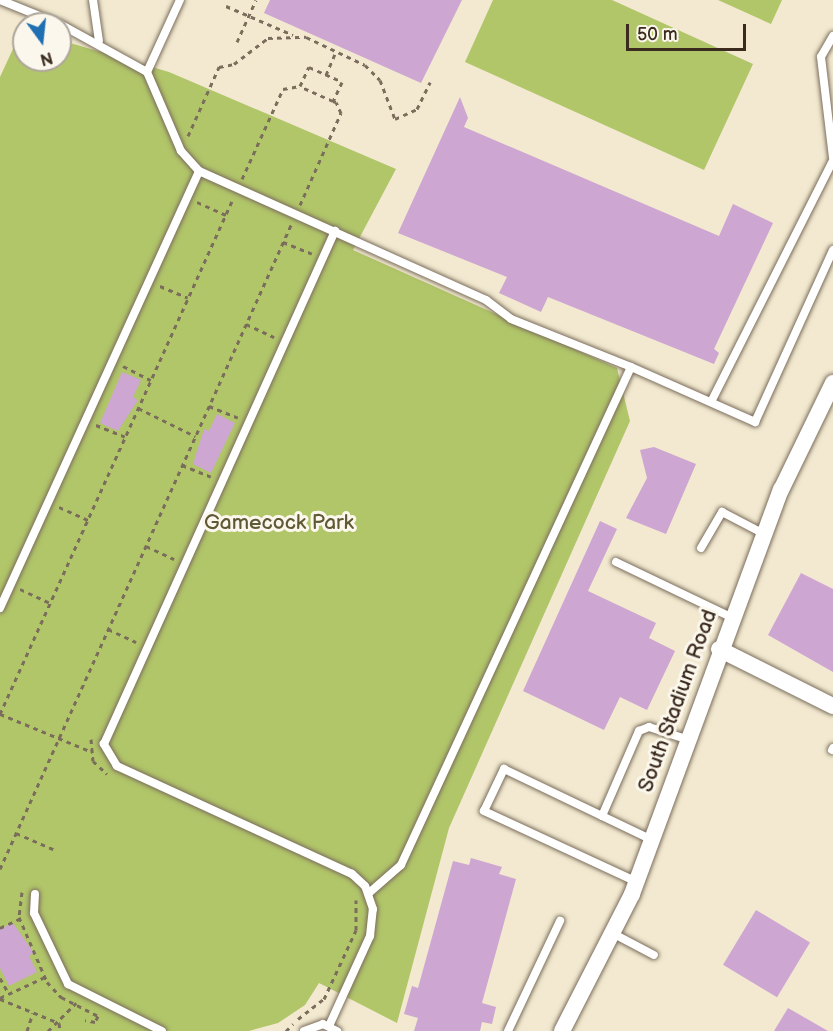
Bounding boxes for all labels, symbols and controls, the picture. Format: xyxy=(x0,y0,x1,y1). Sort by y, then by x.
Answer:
north arrow xyxy=(12,12,72,72)
scale bar xyxy=(629,12,749,50)
text: 50 m xyxy=(637,24,678,45)
text: N xyxy=(38,47,55,69)
park label: Gamecock Park xyxy=(204,510,354,536)
street label: South Stadium Road xyxy=(633,606,723,796)

